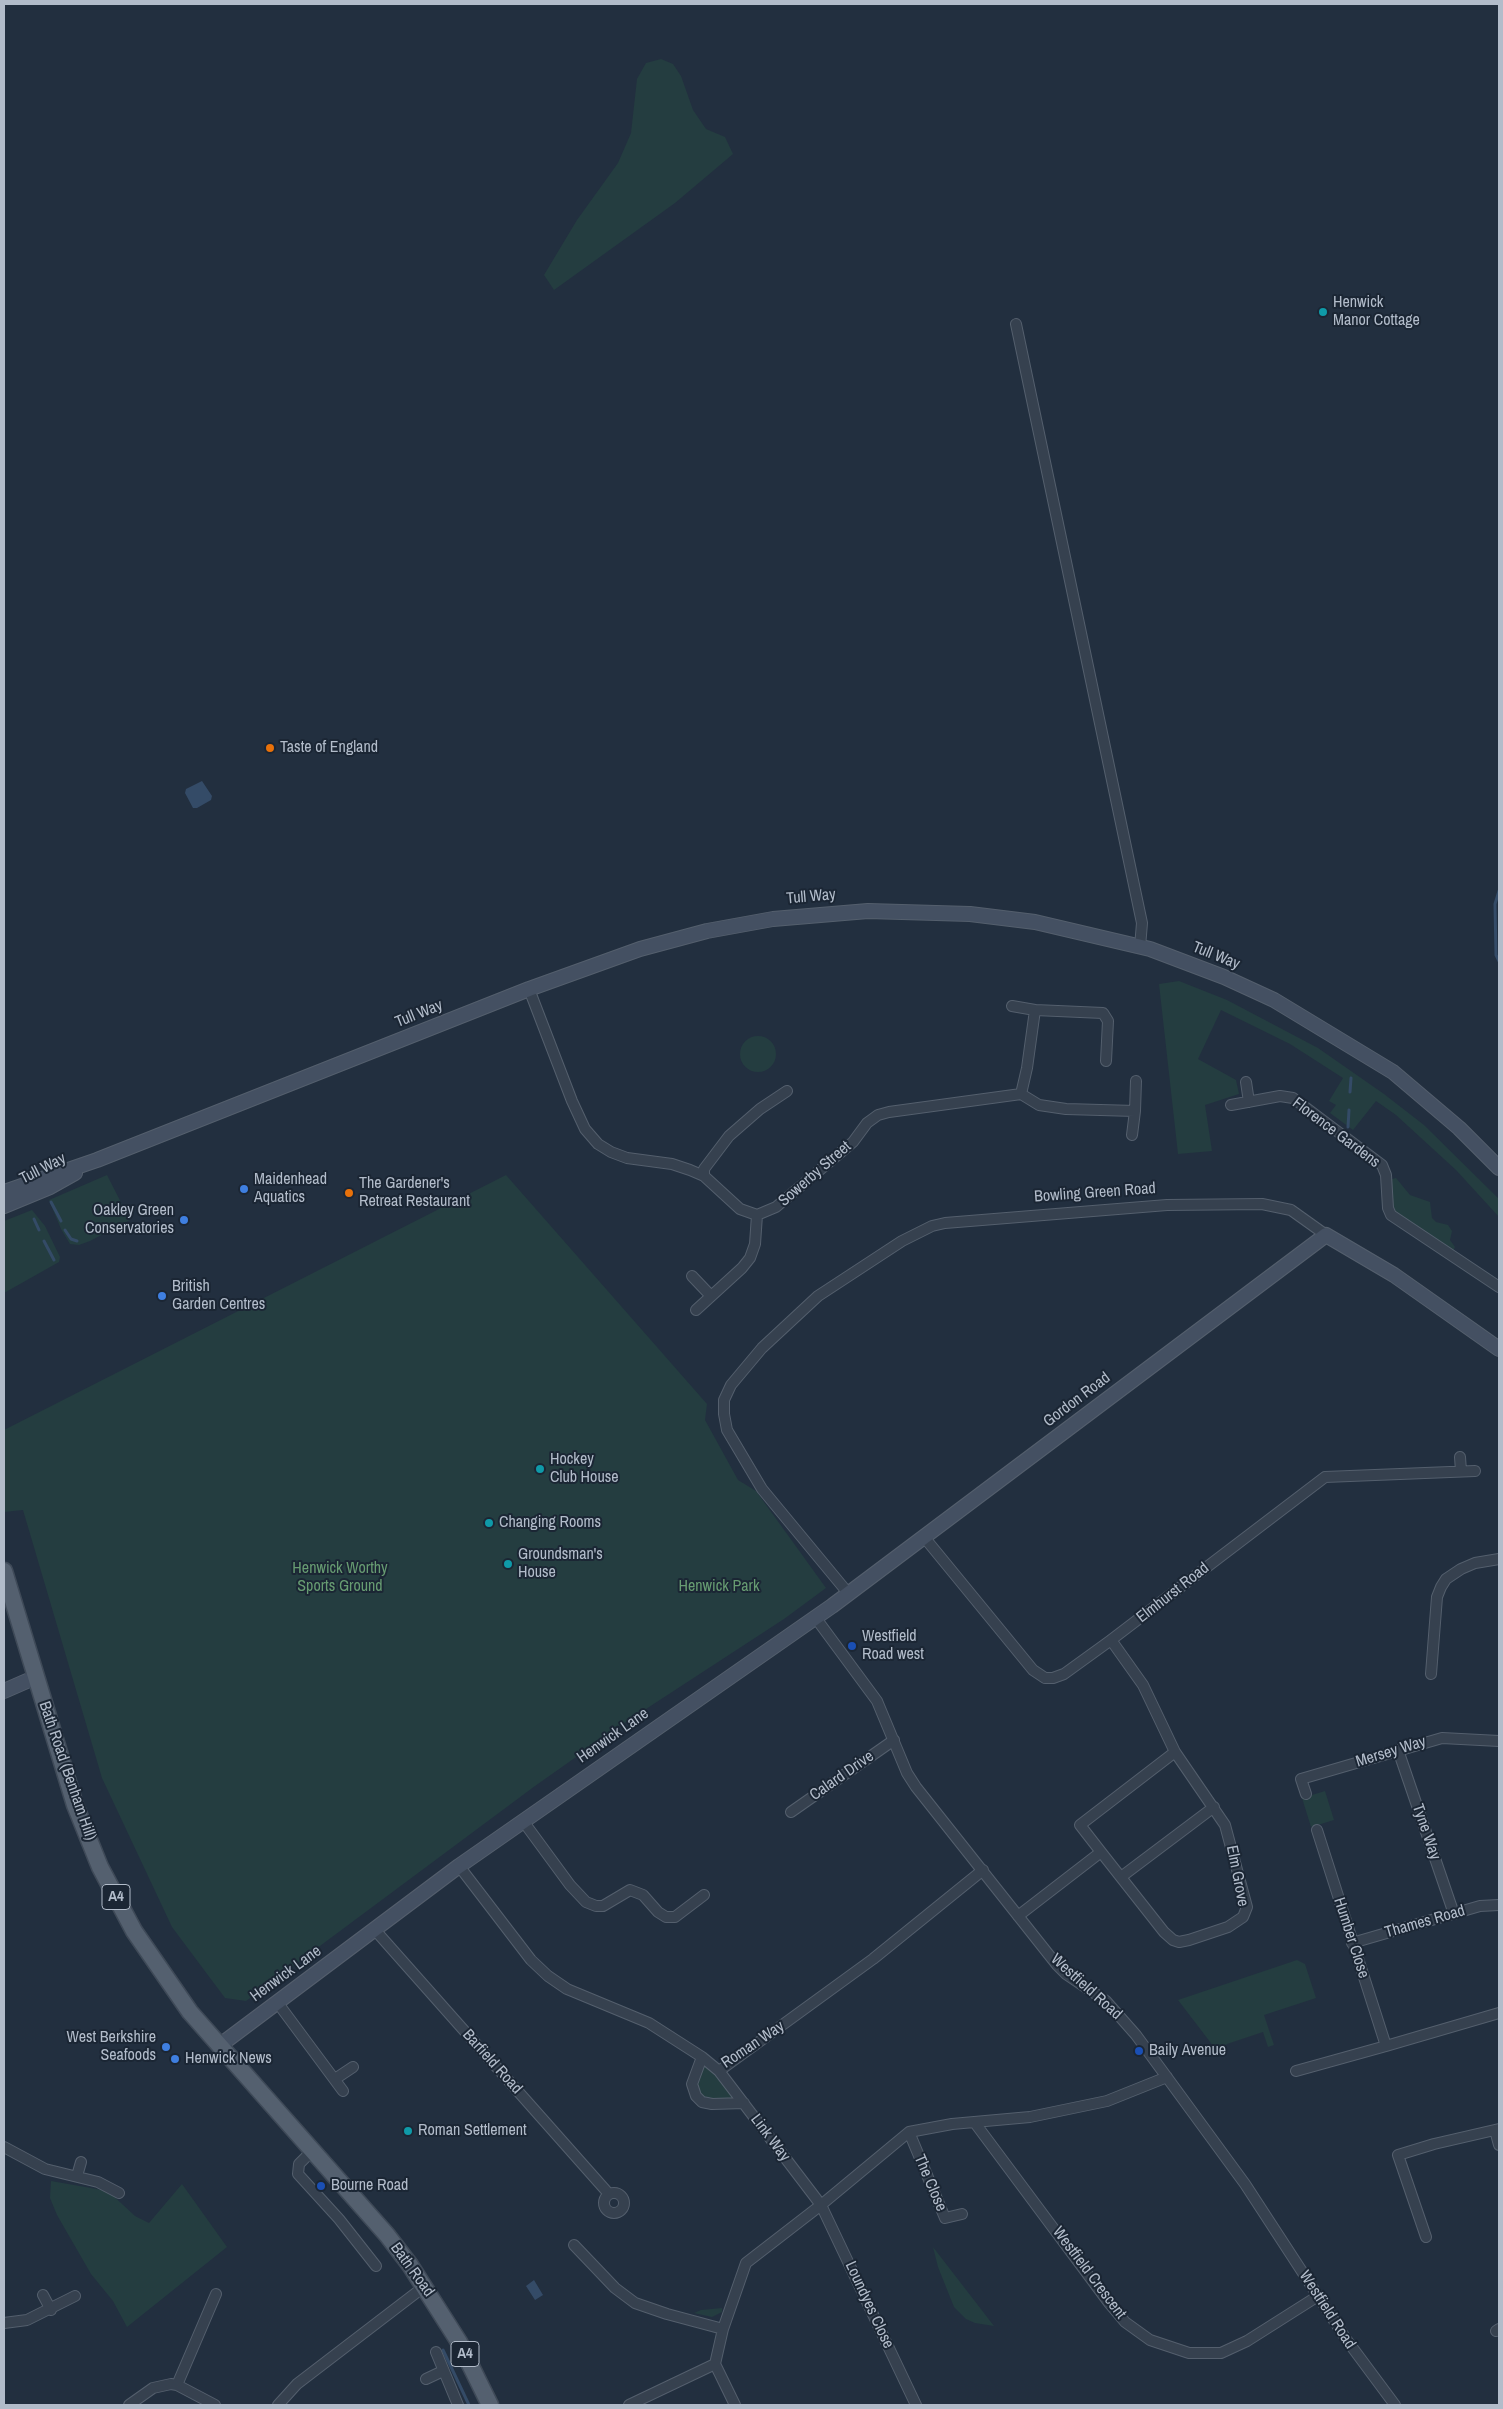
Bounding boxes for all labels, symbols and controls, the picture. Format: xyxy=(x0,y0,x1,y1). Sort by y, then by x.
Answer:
place label: Henwick Manor Cottage xyxy=(1333,293,1420,331)
marker: Henwick Manor Cottage xyxy=(1317,306,1329,318)
place label: Taste of England xyxy=(280,738,378,758)
marker: Taste of England xyxy=(264,742,276,754)
street label: Tull Way xyxy=(786,885,836,909)
street label: Tull Way xyxy=(1189,938,1243,974)
street label: Tull Way xyxy=(392,996,446,1032)
street label: Florence Gardens xyxy=(1288,1094,1384,1172)
street label: Sowerby Street xyxy=(775,1137,855,1211)
street label: Tull Way xyxy=(17,1149,69,1189)
place label: Maidenhead Aquatics xyxy=(254,1170,327,1208)
place label: The Gardener's Retreat Restaurant xyxy=(359,1174,470,1212)
street label: Bowling Green Road xyxy=(1034,1179,1156,1207)
marker: Maidenhead Aquatics xyxy=(238,1183,250,1195)
marker: The Gardener's Retreat Restaurant xyxy=(343,1187,355,1199)
place label: Oakley Green Conservatories xyxy=(85,1201,174,1239)
marker: Oakley Green Conservatories xyxy=(178,1214,190,1226)
place label: British Garden Centres xyxy=(172,1277,265,1315)
marker: British Garden Centres xyxy=(156,1290,168,1302)
street label: Gordon Road xyxy=(1040,1369,1114,1431)
place label: Hockey Club House xyxy=(550,1450,619,1488)
marker: Hockey Club House xyxy=(534,1463,546,1475)
place label: Changing Rooms xyxy=(499,1513,601,1533)
marker: Changing Rooms xyxy=(483,1517,495,1529)
place label: Groundsman's House xyxy=(518,1545,603,1583)
marker: Groundsman's House xyxy=(502,1558,514,1570)
park label: Henwick Worthy Sports Ground xyxy=(292,1559,388,1597)
street label: Elmhurst Road xyxy=(1133,1559,1213,1627)
park label: Henwick Park xyxy=(679,1577,759,1597)
place label: Westfield Road west xyxy=(862,1627,924,1665)
marker: Westfield Road west xyxy=(846,1640,858,1652)
street label: Bath Road (Benham Hill) xyxy=(34,1699,100,1843)
street label: Henwick Lane xyxy=(573,1704,653,1768)
street label: Mersey Way xyxy=(1354,1732,1428,1772)
street label: Calard Drive xyxy=(806,1747,878,1805)
street label: Tyne Way xyxy=(1408,1802,1444,1862)
street label: Elm Grove xyxy=(1222,1844,1252,1908)
road number: A4 xyxy=(102,1884,130,1910)
street label: Humber Close xyxy=(1329,1895,1373,1981)
street label: Thames Road xyxy=(1383,1901,1467,1943)
street label: Henwick Lane xyxy=(247,1942,325,2006)
street label: Westfield Road xyxy=(1046,1950,1126,2024)
street label: Roman Way xyxy=(718,2017,788,2073)
street label: Barfield Road xyxy=(458,2026,526,2098)
place label: West Berkshire Seafoods xyxy=(67,2028,156,2066)
marker: West Berkshire Seafoods xyxy=(160,2041,172,2053)
place label: Baily Avenue xyxy=(1149,2041,1226,2061)
marker: Baily Avenue xyxy=(1133,2045,1145,2057)
place label: Henwick News xyxy=(185,2049,272,2069)
marker: Henwick News xyxy=(169,2053,181,2065)
street label: Link Way xyxy=(746,2111,794,2165)
place label: Roman Settlement xyxy=(418,2121,527,2141)
marker: Roman Settlement xyxy=(402,2125,414,2137)
street label: The Close xyxy=(909,2152,951,2214)
place label: Bourne Road xyxy=(331,2176,408,2196)
marker: Bourne Road xyxy=(315,2180,327,2192)
street label: Westfield Crescent xyxy=(1048,2223,1130,2323)
street label: Bath Road xyxy=(386,2239,438,2301)
street label: Loundyes Close xyxy=(840,2258,898,2352)
street label: Westfield Road xyxy=(1295,2267,1359,2353)
road number: A4 xyxy=(451,2342,479,2366)

